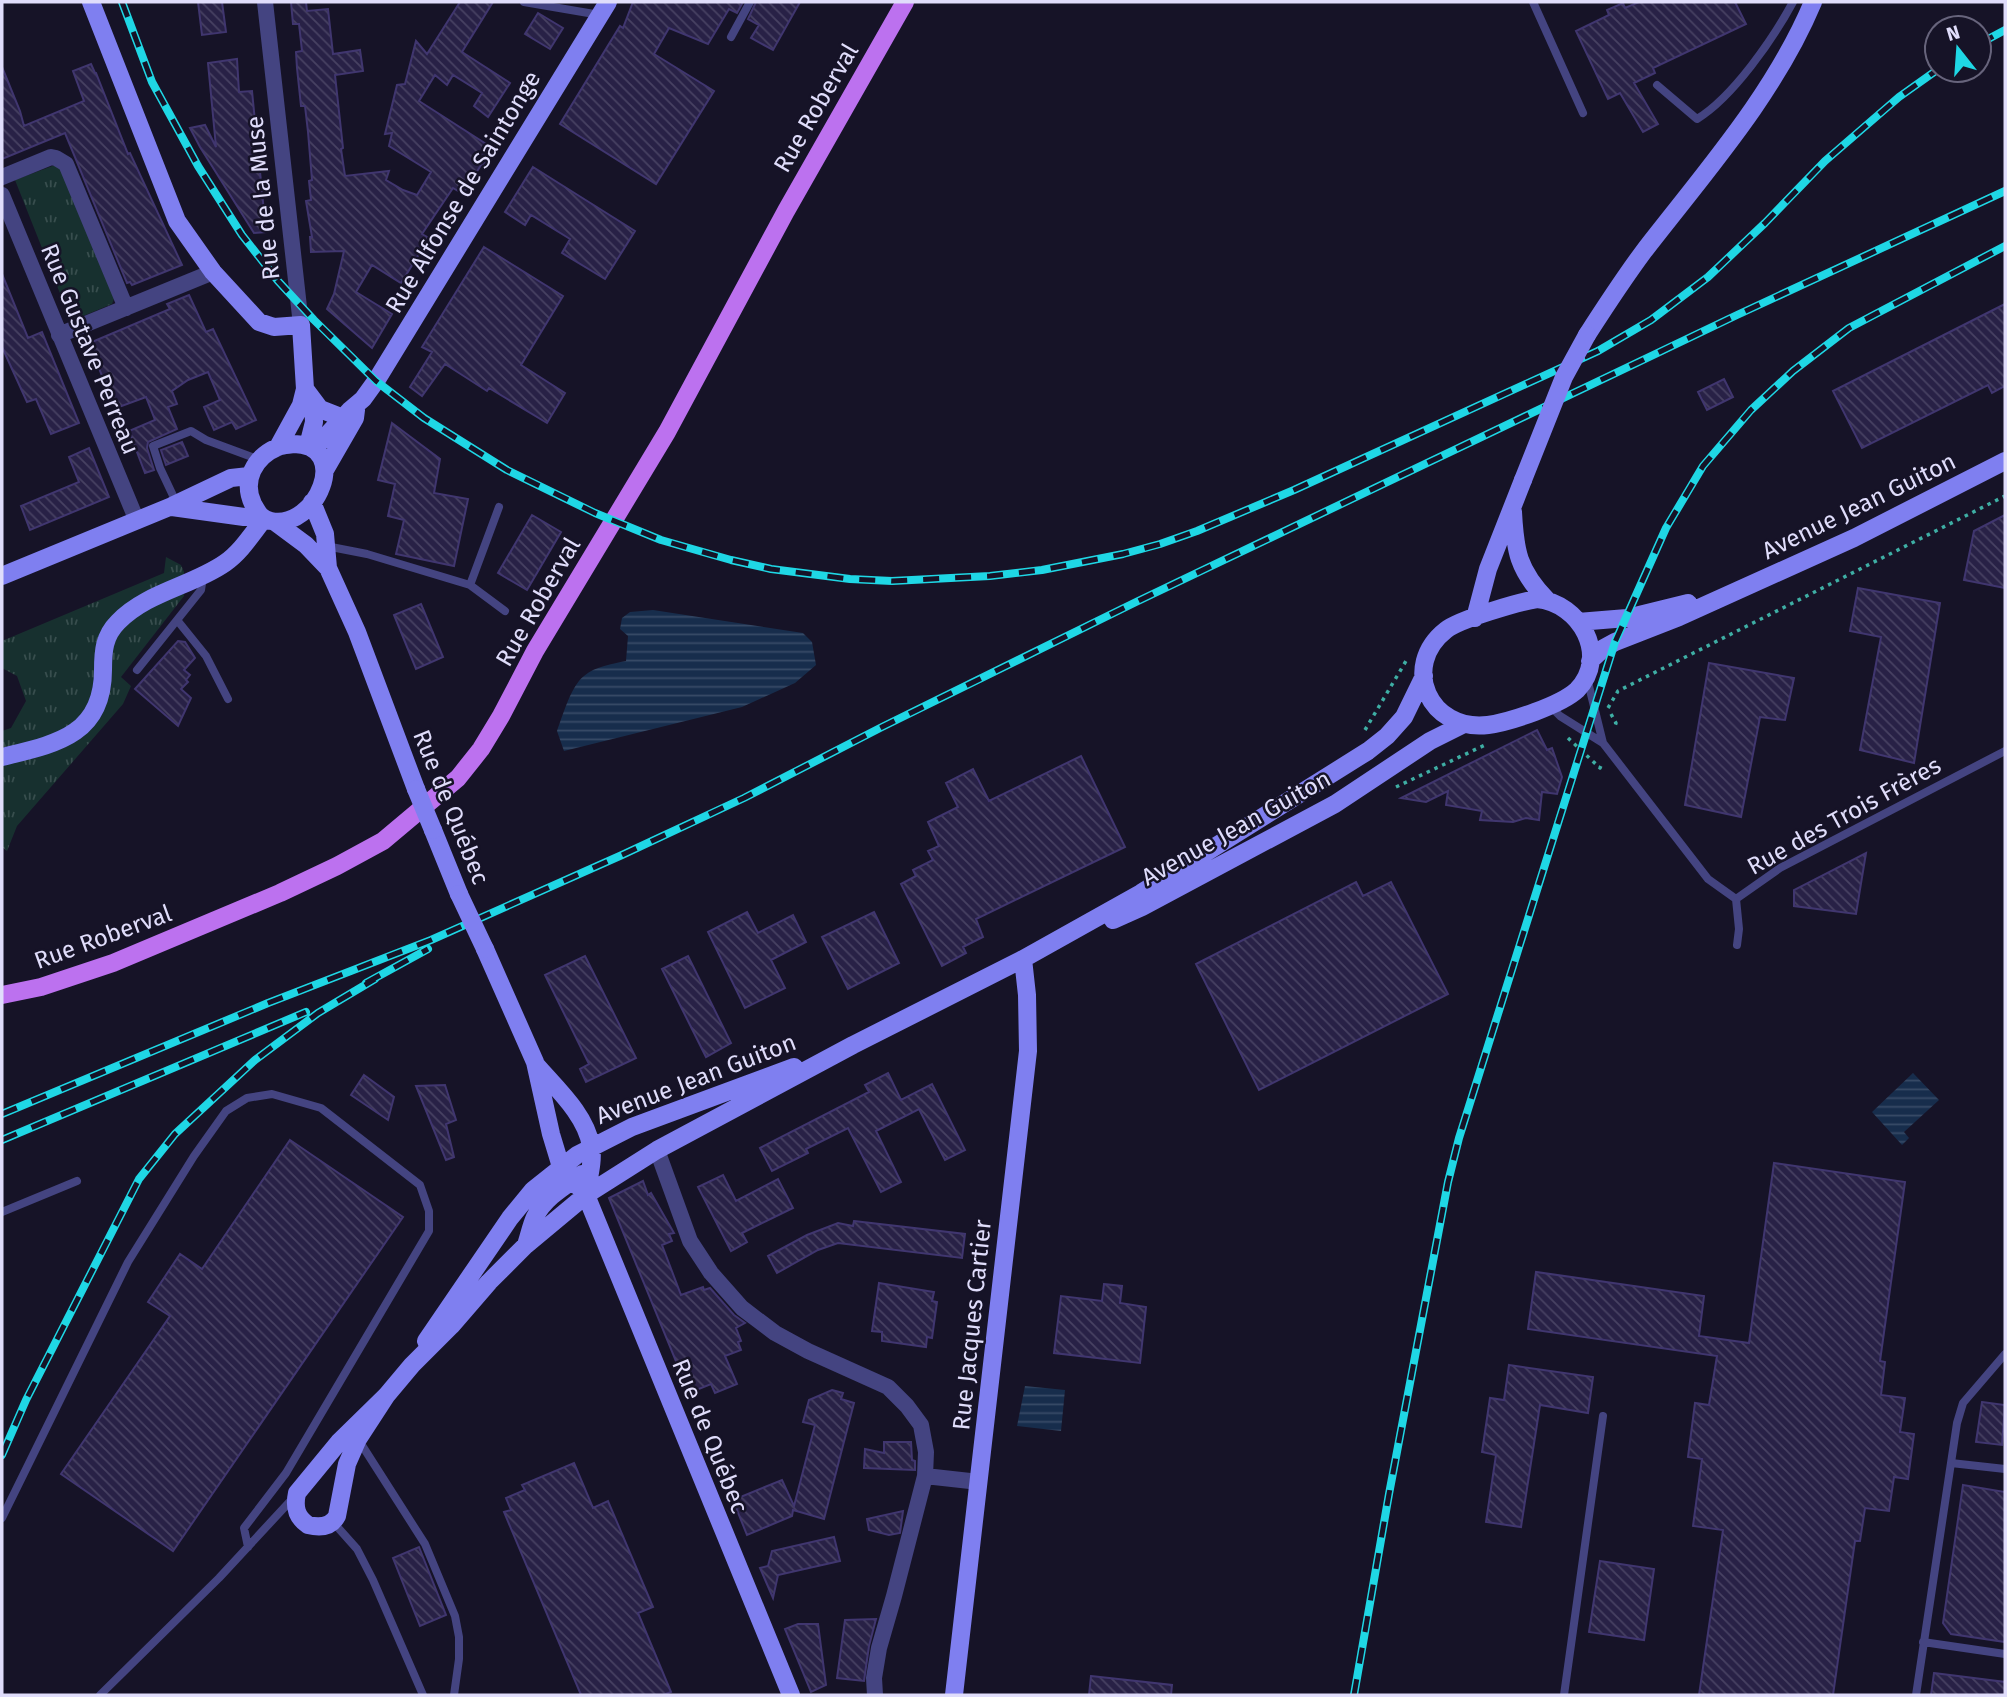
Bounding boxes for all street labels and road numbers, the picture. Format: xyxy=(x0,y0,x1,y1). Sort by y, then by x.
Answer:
street label: Rue Roberval xyxy=(768,39,864,177)
street label: Rue Alfonse de Saintonge xyxy=(380,66,546,318)
street label: Rue de la Muse xyxy=(240,114,286,282)
street label: Rue Gustave Perreau xyxy=(35,240,145,458)
street label: Avenue Jean Guiton xyxy=(1758,447,1960,565)
street label: Rue Roberval xyxy=(490,533,586,671)
street label: Rue de Québec xyxy=(407,726,495,888)
street label: Rue des Trois Frères xyxy=(1742,751,1946,881)
street label: Avenue Jean Guiton xyxy=(1137,764,1335,892)
street label: Rue Roberval xyxy=(31,899,175,975)
street label: Avenue Jean Guiton xyxy=(592,1028,800,1130)
street label: Rue Jacques Cartier xyxy=(947,1218,997,1432)
street label: Rue de Québec xyxy=(666,1355,754,1517)

